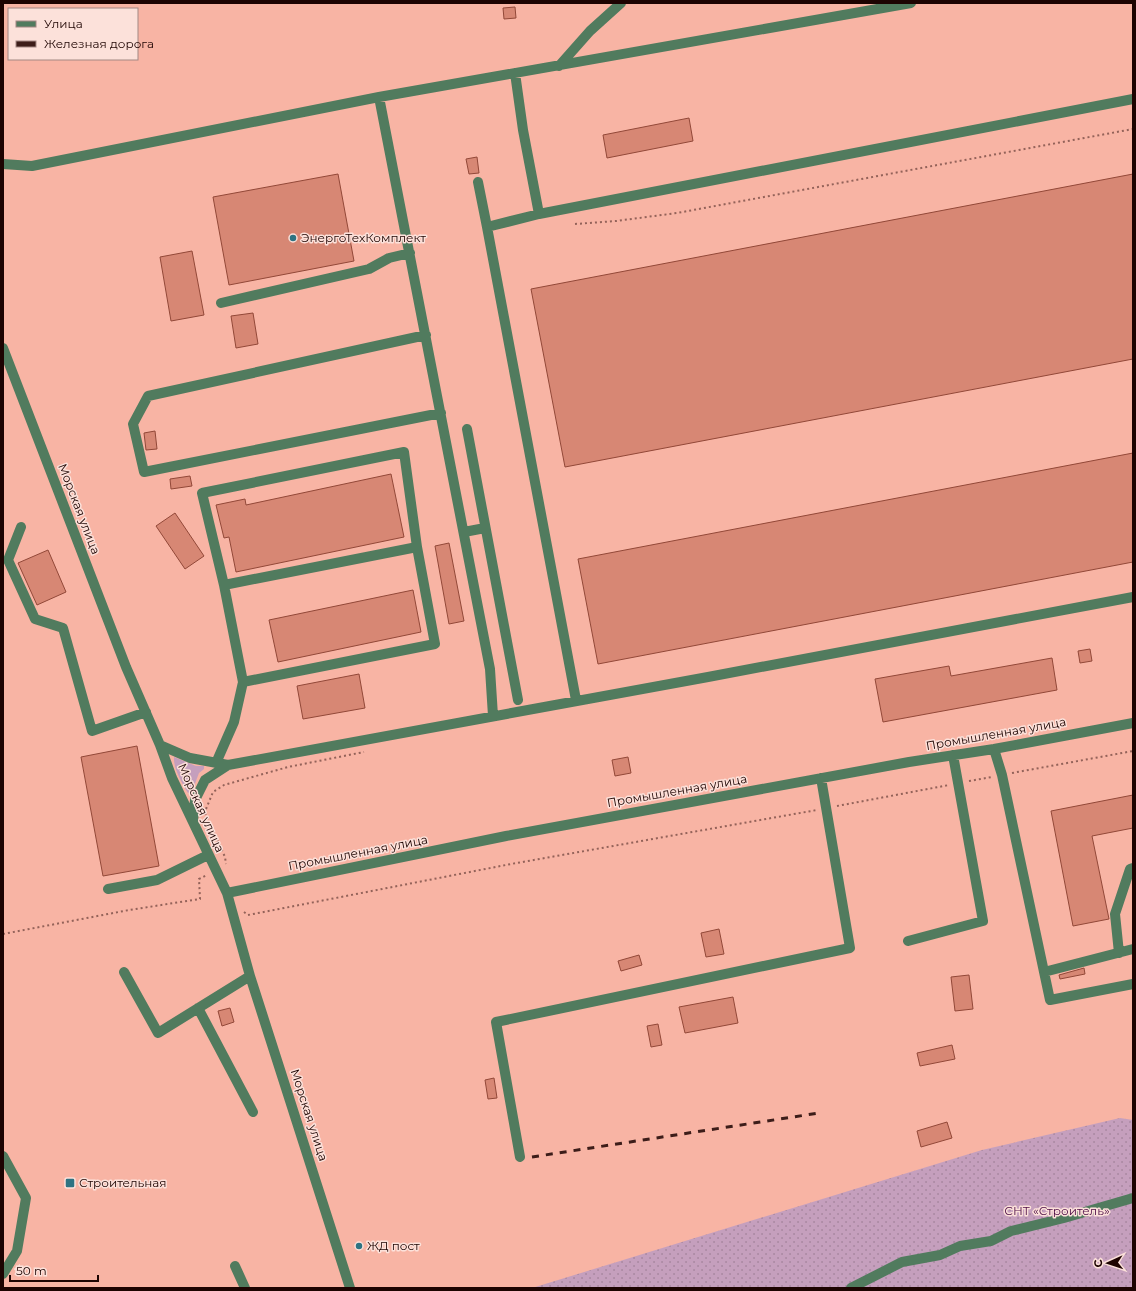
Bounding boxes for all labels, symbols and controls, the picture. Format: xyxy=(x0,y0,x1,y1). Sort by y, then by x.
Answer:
legend xyxy=(8,8,138,60)
text: Улица xyxy=(44,16,83,31)
text: Железная дорога xyxy=(44,36,154,51)
place label: ЭнергоТехКомплект xyxy=(301,230,426,245)
marker: ЭнергоТехКомплект xyxy=(288,233,298,243)
street label: Морская улица xyxy=(55,461,104,556)
street label: Промышленная улица xyxy=(925,714,1067,753)
street label: Морская улица xyxy=(175,761,228,855)
street label: Промышленная улица xyxy=(606,771,748,810)
street label: Промышленная улица xyxy=(287,832,429,873)
street label: Морская улица xyxy=(288,1067,331,1163)
place label: Строительная xyxy=(79,1175,167,1190)
marker: Строительная xyxy=(64,1177,76,1189)
park label: СНТ «Строитель» xyxy=(1004,1203,1110,1218)
place label: ЖД пост xyxy=(367,1238,420,1253)
marker: ЖД пост xyxy=(354,1241,364,1251)
north arrow xyxy=(1088,1243,1128,1283)
scale bar xyxy=(10,1257,98,1283)
text: С xyxy=(1091,1259,1105,1268)
text: 50 m xyxy=(16,1263,47,1278)

